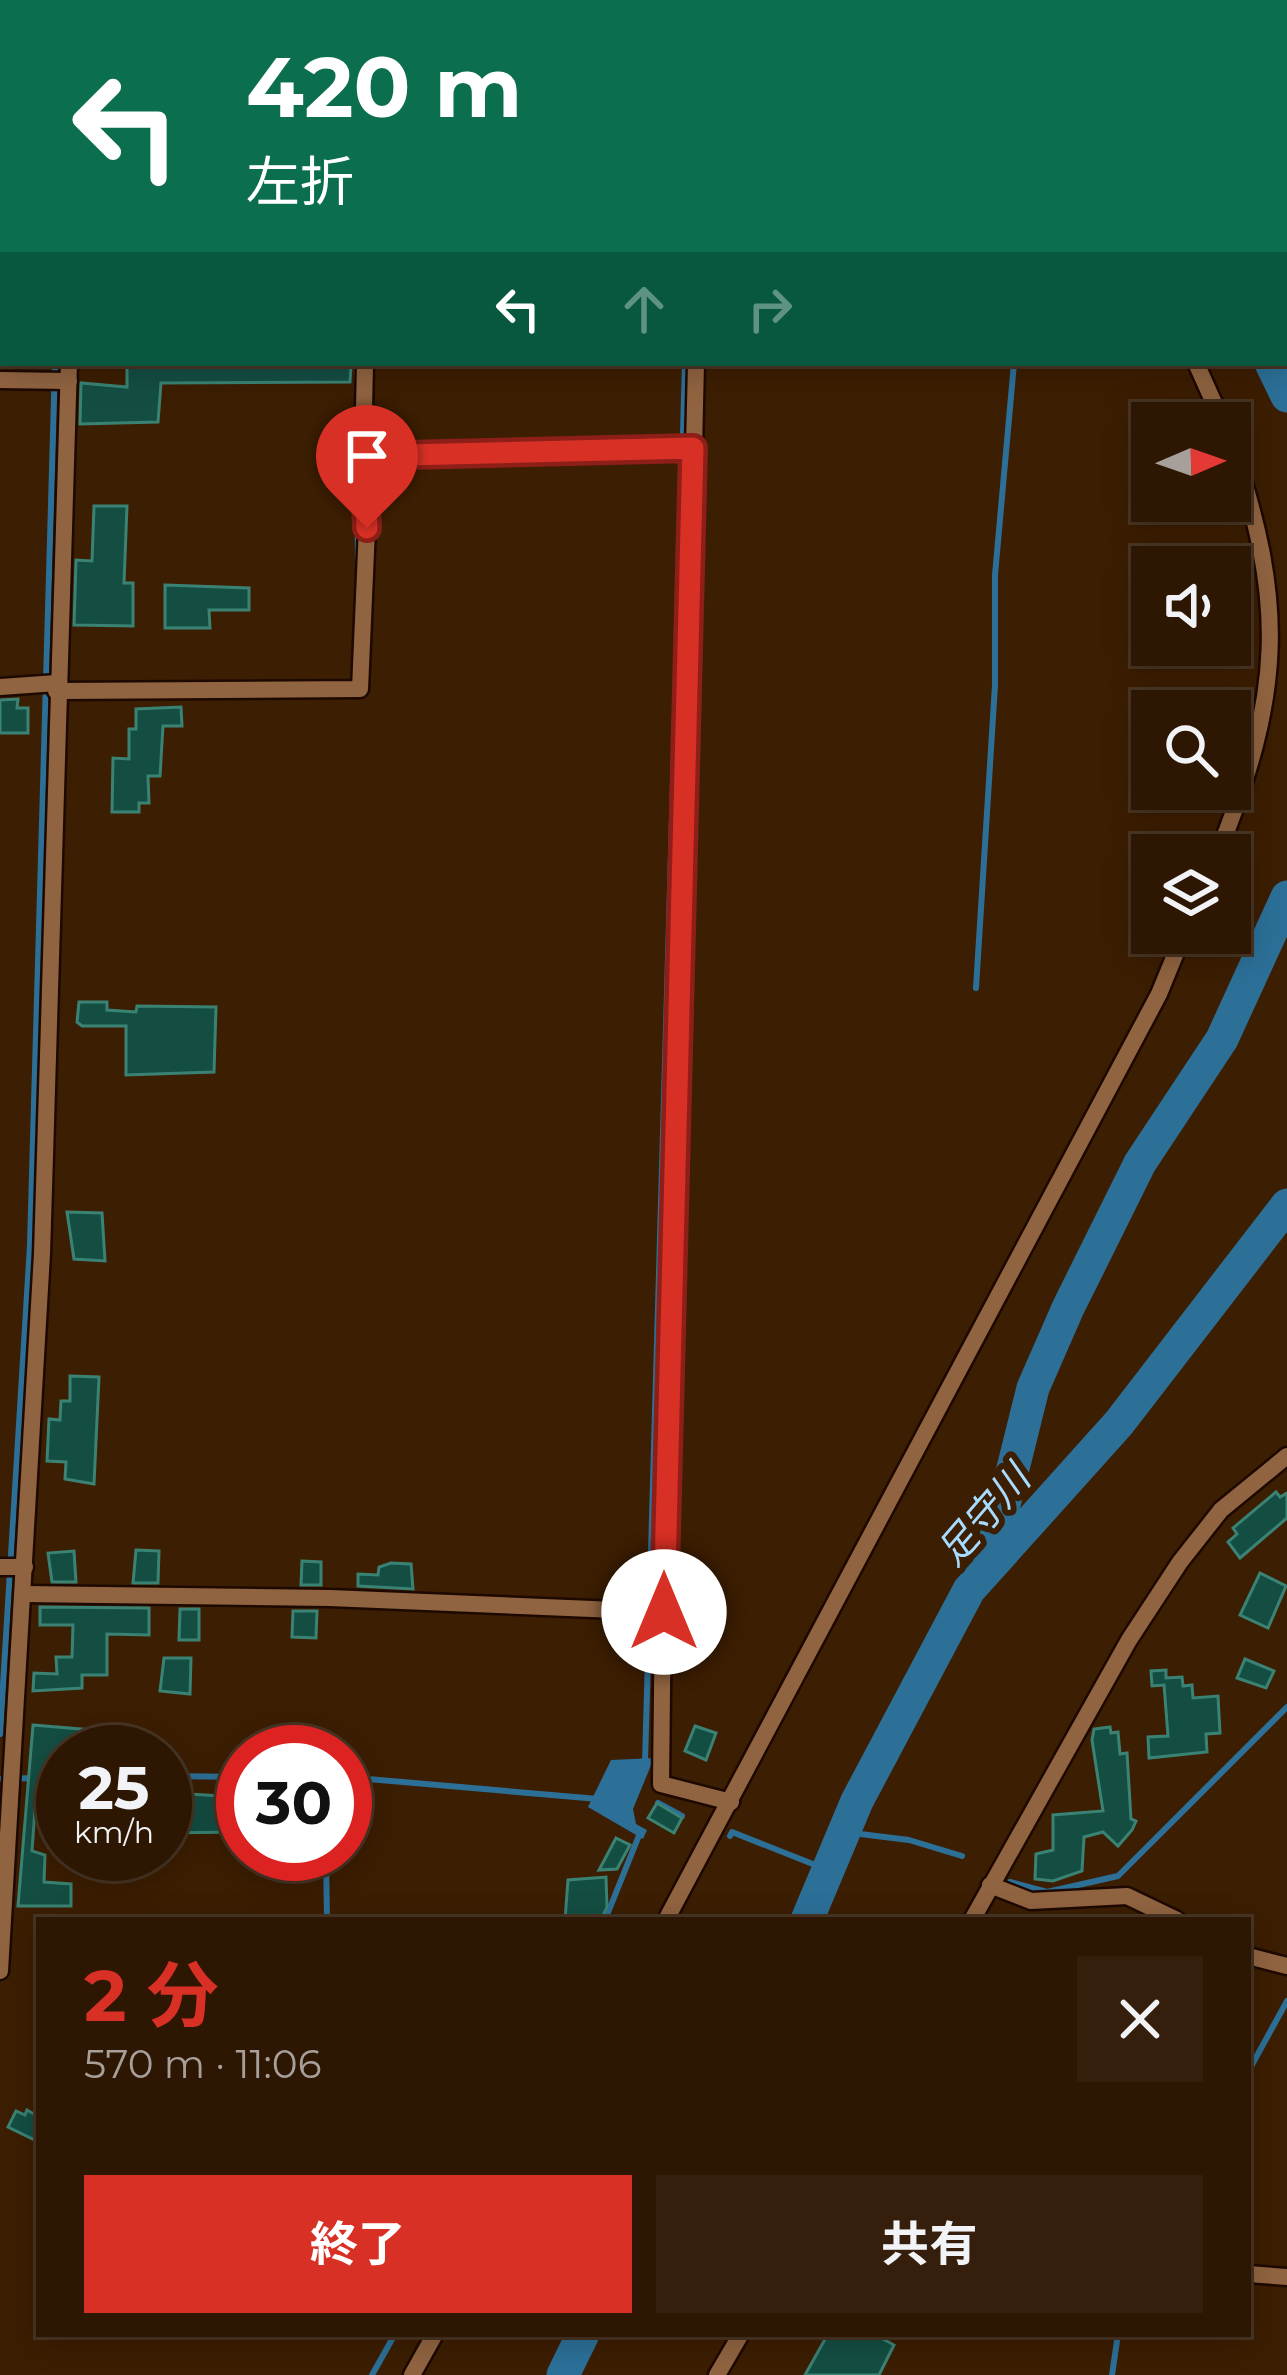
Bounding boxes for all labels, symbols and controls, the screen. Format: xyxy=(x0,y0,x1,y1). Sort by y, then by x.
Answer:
text: 420 m xyxy=(246,36,522,138)
icon: left xyxy=(48,48,204,204)
text: 左折 xyxy=(246,149,354,215)
icon: left xyxy=(485,276,551,342)
icon: ahead xyxy=(611,276,677,342)
icon: right xyxy=(737,276,803,342)
north arrow xyxy=(1131,402,1251,522)
map controls xyxy=(1131,402,1251,954)
pin xyxy=(316,405,418,528)
icon: arrive xyxy=(334,423,400,489)
button: sound xyxy=(1131,546,1251,666)
button: search xyxy=(1131,690,1251,810)
button: layers xyxy=(1131,834,1251,954)
water label: 足守川 xyxy=(927,1452,1042,1575)
position arrow xyxy=(601,1549,727,1675)
speed limit sign: 30 xyxy=(216,1725,372,1881)
text: 25 xyxy=(78,1751,150,1824)
text: km/h xyxy=(74,1814,154,1851)
text: 2 分 xyxy=(84,1951,219,2039)
button: close xyxy=(1077,1956,1203,2082)
text: 570 m · 11:06 xyxy=(84,2040,321,2088)
button: 終了 xyxy=(84,2175,632,2313)
button: 共有 xyxy=(656,2175,1203,2313)

